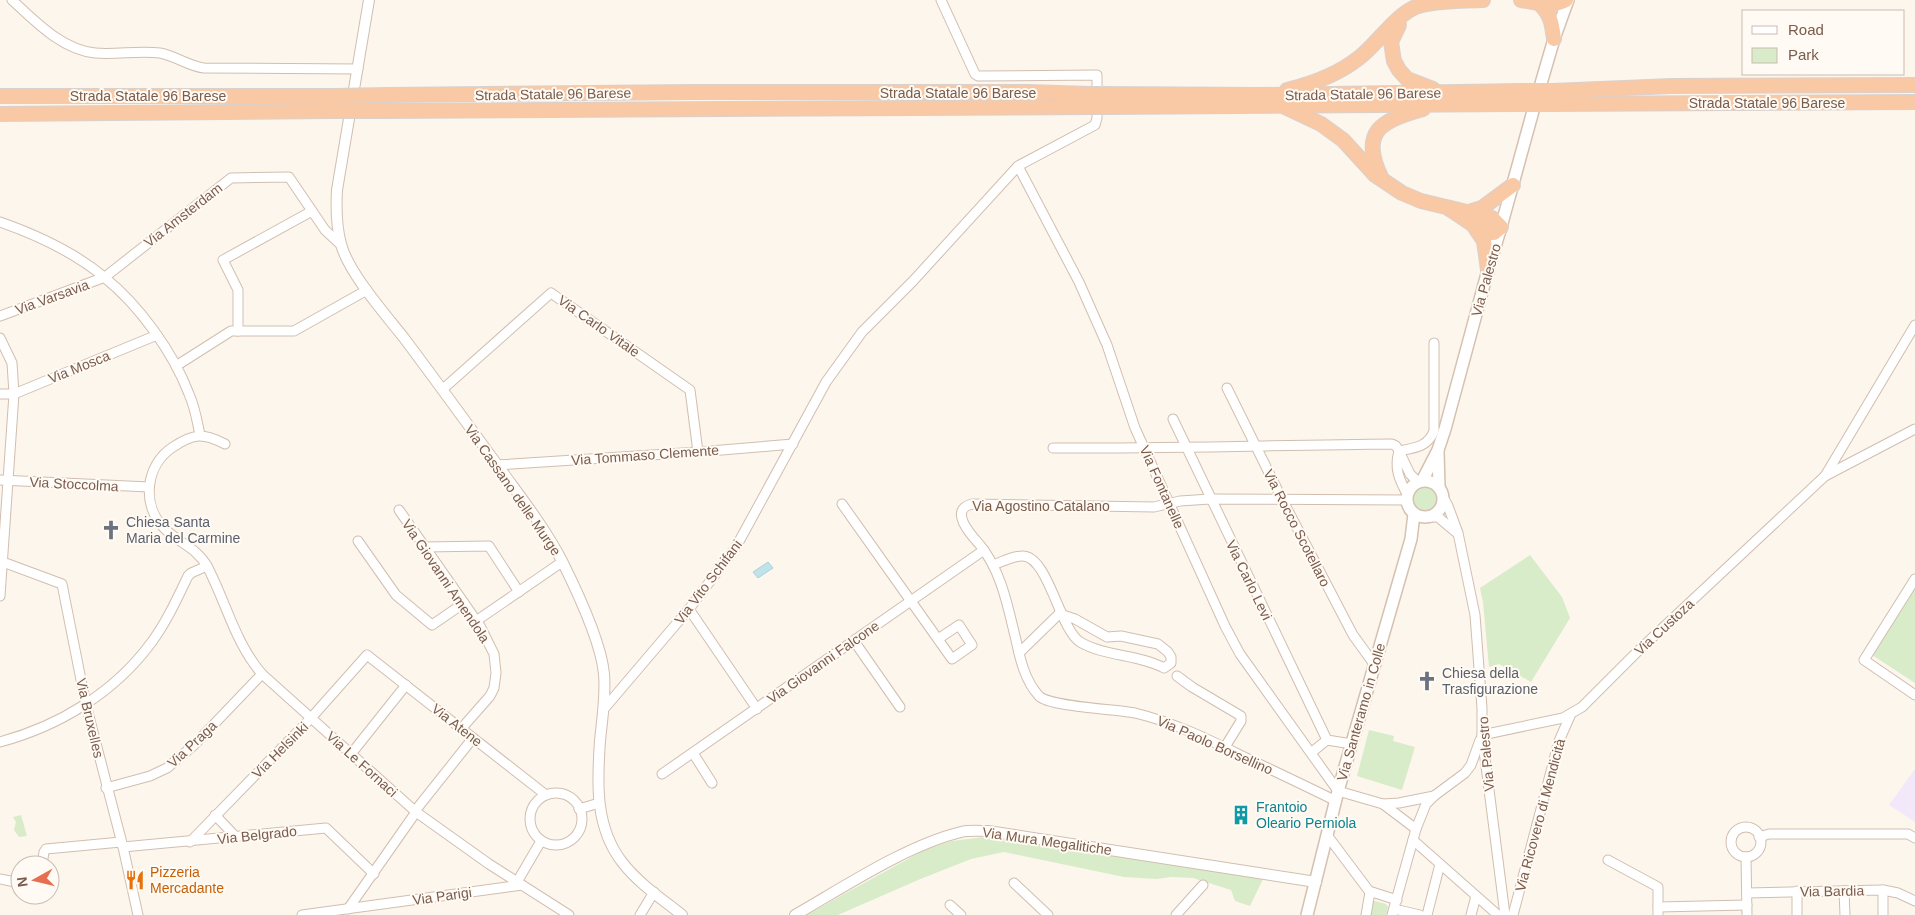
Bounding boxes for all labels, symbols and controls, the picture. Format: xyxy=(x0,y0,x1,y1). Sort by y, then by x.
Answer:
legend xyxy=(1742,10,1905,75)
text: Road xyxy=(1788,21,1824,38)
text: Park xyxy=(1788,46,1819,63)
street label: Strada Statale 96 Barese xyxy=(475,85,632,103)
street label: Strada Statale 96 Barese xyxy=(880,85,1036,101)
street label: Strada Statale 96 Barese xyxy=(1285,85,1442,103)
street label: Strada Statale 96 Barese xyxy=(70,88,226,104)
street label: Strada Statale 96 Barese xyxy=(1689,95,1845,111)
street label: Via Amsterdam xyxy=(141,180,225,250)
street label: Via Palestro xyxy=(1468,241,1504,318)
street label: Via Varsavia xyxy=(13,276,91,318)
street label: Via Carlo Vitale xyxy=(555,292,643,360)
street label: Via Mosca xyxy=(46,347,112,387)
street label: Via Cassano delle Murge xyxy=(462,421,564,559)
street label: Via Tommaso Clemente xyxy=(571,442,720,468)
street label: Via Fontanelle xyxy=(1137,443,1188,531)
street label: Via Rocco Scotellaro xyxy=(1260,467,1334,590)
street label: Via Stoccolma xyxy=(29,474,119,494)
street label: Via Agostino Catalano xyxy=(972,498,1110,514)
place label: Chiesa Santa Maria del Carmine xyxy=(126,514,241,546)
street label: Via Giovanni Amendola xyxy=(399,516,493,646)
church icon: Chiesa Santa Maria del Carmine xyxy=(100,519,122,541)
street label: Via Vito Schifani xyxy=(671,537,745,627)
street label: Via Carlo Levi xyxy=(1223,537,1275,623)
street label: Via Custoza xyxy=(1631,595,1697,659)
street label: Via Giovanni Falcone xyxy=(764,617,882,707)
street label: Via Santeramo in Colle xyxy=(1334,641,1388,783)
place label: Chiesa della Trasfigurazione xyxy=(1442,665,1538,697)
church icon: Chiesa della Trasfigurazione xyxy=(1416,670,1438,692)
street label: Via Bruxelles xyxy=(73,677,107,759)
street label: Via Atene xyxy=(429,700,486,750)
street label: Via Paolo Borsellino xyxy=(1155,712,1276,778)
street label: Via Palestro xyxy=(1475,716,1497,792)
street label: Via Praga xyxy=(164,717,220,771)
street label: Via Helsinki xyxy=(249,719,311,781)
street label: Via Le Fornaci xyxy=(323,728,401,800)
street label: Via Ricovero di Mendicità xyxy=(1512,737,1568,893)
place label: Frantoio Oleario Perniola xyxy=(1256,799,1357,831)
building icon: Frantoio Oleario Perniola xyxy=(1230,804,1252,826)
street label: Via Belgrado xyxy=(216,823,298,847)
street label: Via Mura Megalitiche xyxy=(981,824,1113,858)
north arrow xyxy=(10,855,60,905)
place label: Pizzeria Mercadante xyxy=(150,864,224,896)
restaurant icon: Pizzeria Mercadante xyxy=(124,869,146,891)
text: N xyxy=(13,876,31,888)
street label: Via Bardia xyxy=(1800,882,1865,900)
street label: Via Parigi xyxy=(411,884,473,908)

